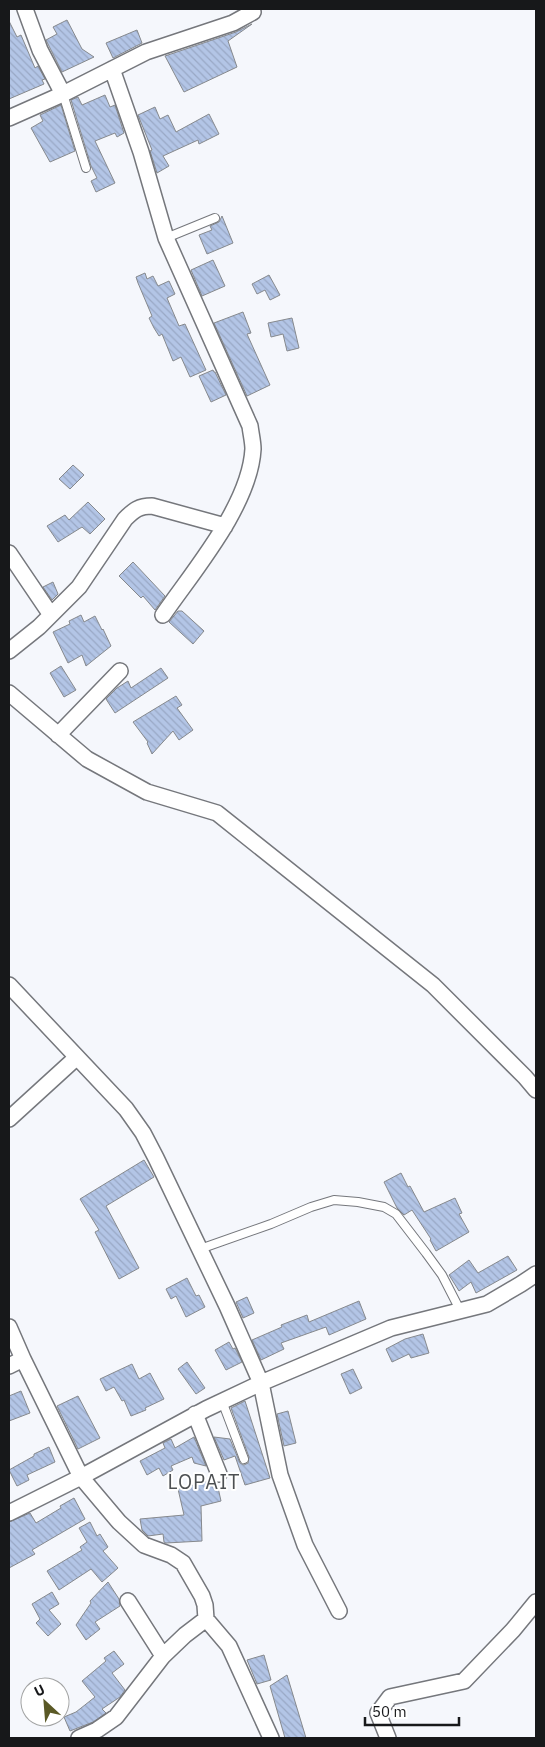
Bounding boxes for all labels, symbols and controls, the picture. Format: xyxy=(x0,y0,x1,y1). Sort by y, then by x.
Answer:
district label: LOPAIT xyxy=(168,1468,240,1495)
north arrow xyxy=(20,1677,70,1727)
text: U xyxy=(31,1680,48,1701)
scale bar xyxy=(365,1694,459,1726)
text: 50 m xyxy=(372,1702,407,1721)

